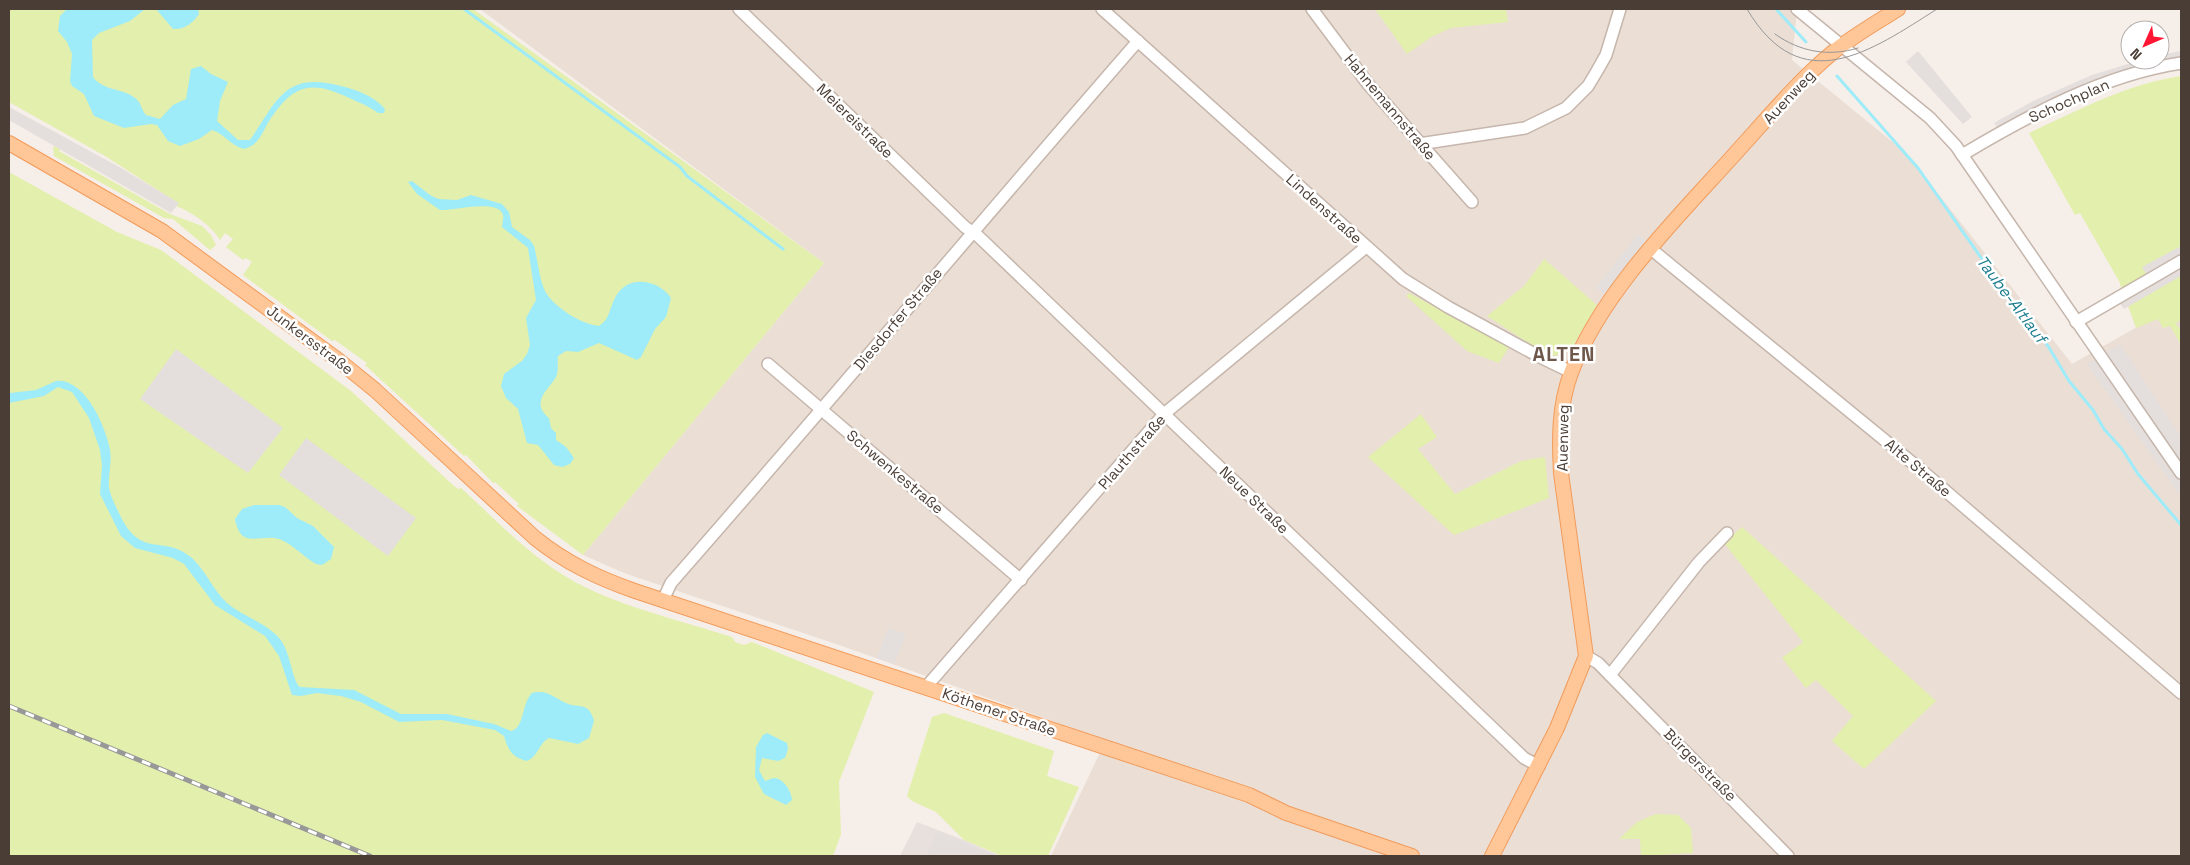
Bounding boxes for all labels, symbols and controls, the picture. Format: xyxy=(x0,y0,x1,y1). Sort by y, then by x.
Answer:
north arrow xyxy=(2120,20,2170,70)
text: N xyxy=(2126,45,2145,64)
street label: Hahnemannstraße xyxy=(1340,50,1440,164)
street label: Auenweg xyxy=(1759,66,1818,128)
street label: Schochplan xyxy=(2026,74,2112,127)
street label: Meiereistraße xyxy=(813,79,898,162)
street label: Lindenstraße xyxy=(1282,170,1366,248)
water label: Taube-Altlauf xyxy=(1972,251,2053,350)
street label: Diesdorfer Straße xyxy=(849,263,946,374)
street label: Junkersstraße xyxy=(263,301,358,379)
district label: ALTEN xyxy=(1533,341,1595,367)
street label: Auenweg xyxy=(1552,404,1573,472)
street label: Plauthstraße xyxy=(1094,410,1169,493)
street label: Schwenkestraße xyxy=(843,426,948,518)
street label: Alte Straße xyxy=(1881,434,1956,501)
street label: Neue Straße xyxy=(1216,462,1293,538)
street label: Köthener Straße xyxy=(940,683,1059,740)
street label: Bürgerstraße xyxy=(1660,724,1741,805)

